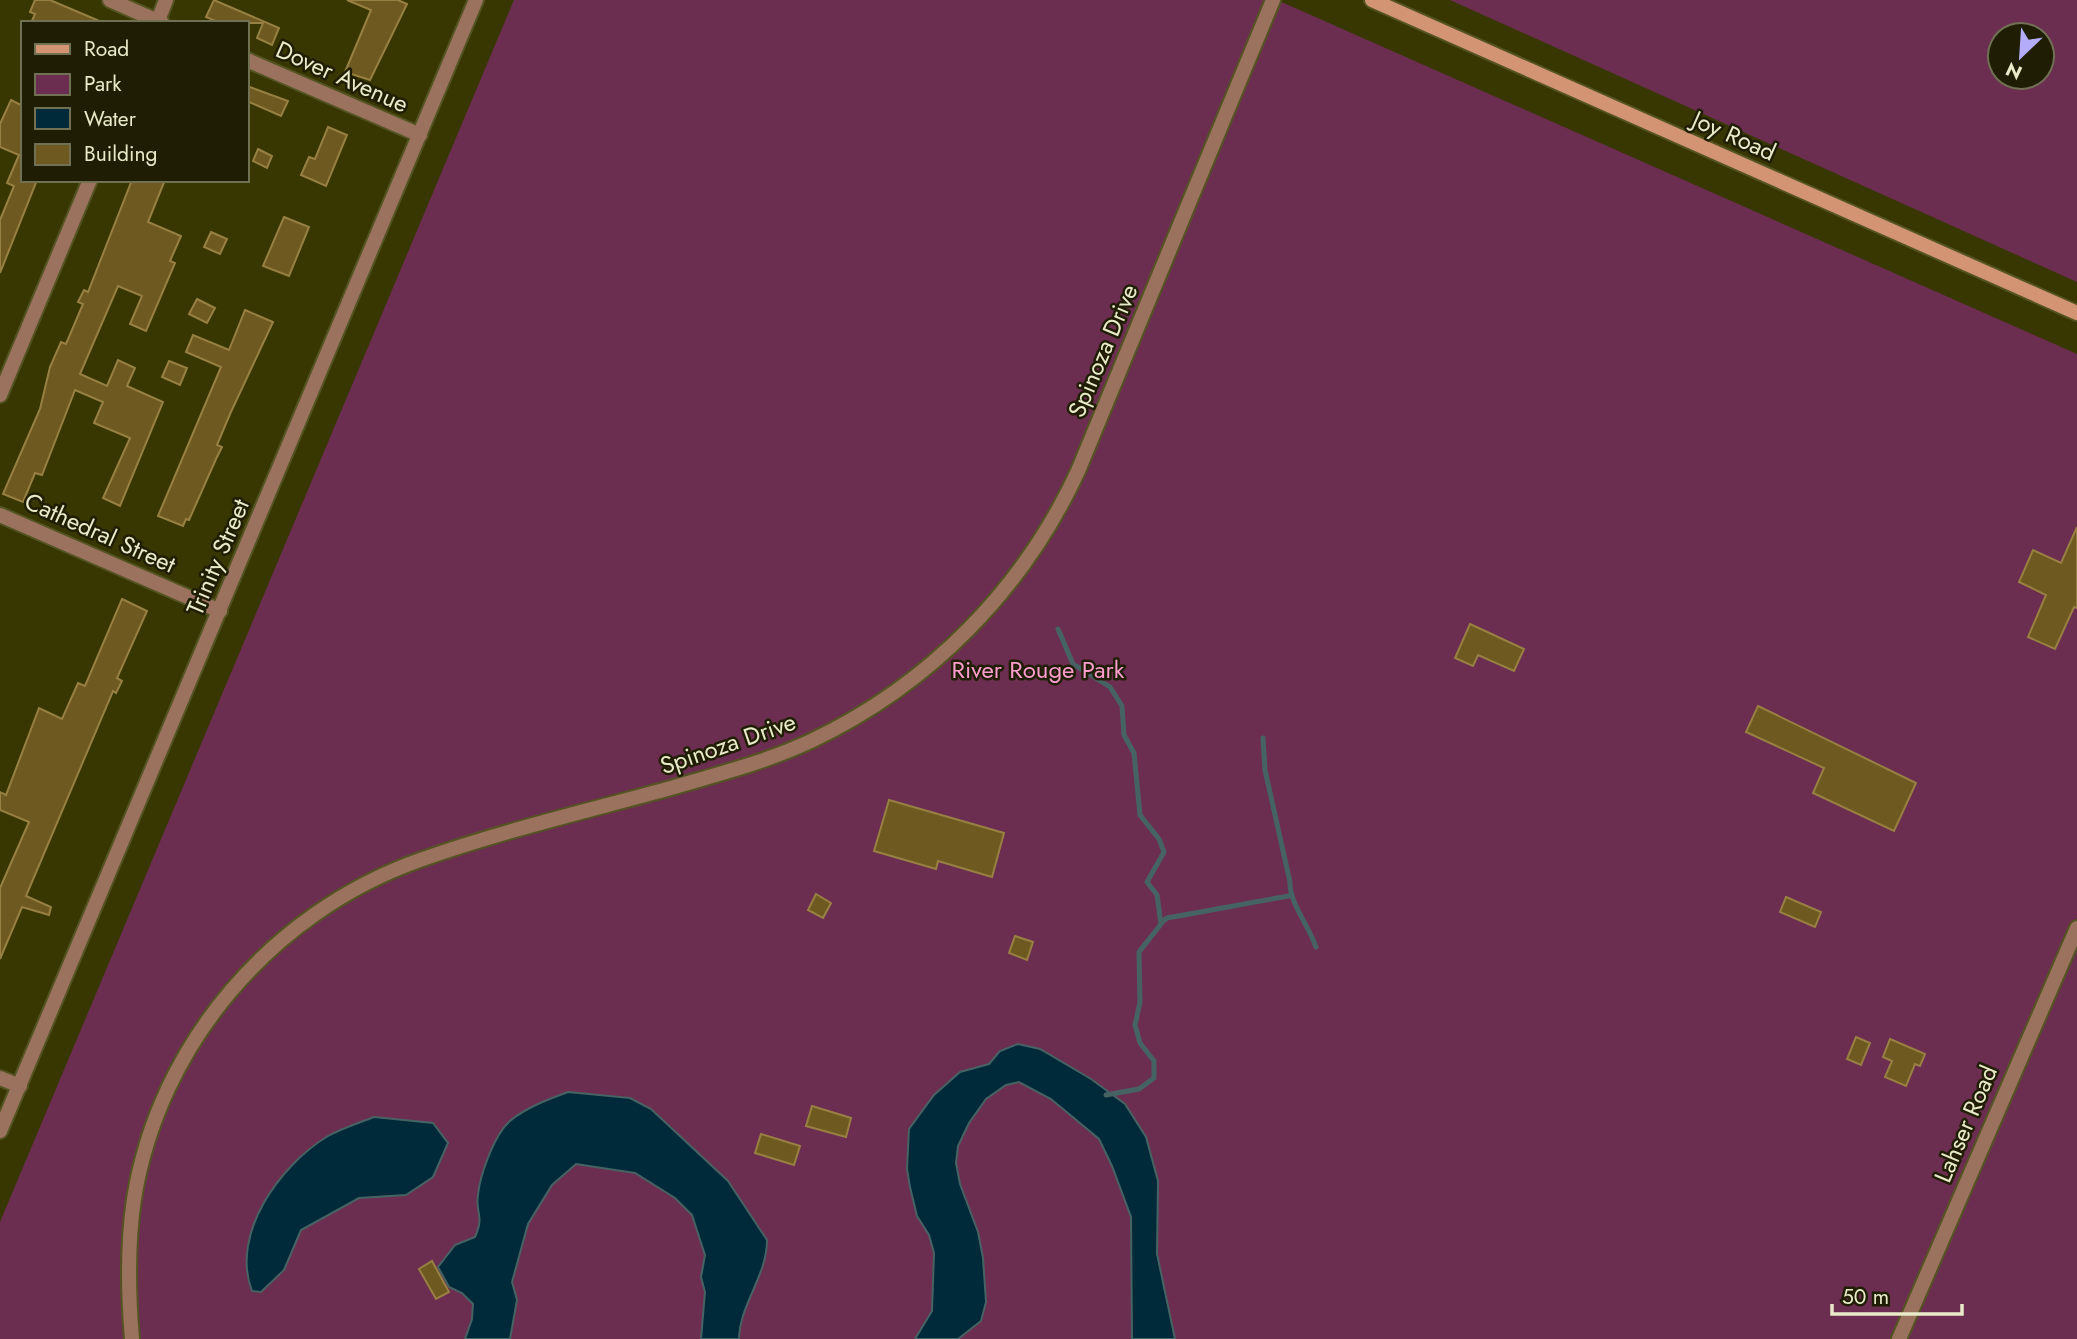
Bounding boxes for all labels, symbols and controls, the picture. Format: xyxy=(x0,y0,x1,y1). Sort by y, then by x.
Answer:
legend xyxy=(21,21,248,182)
north arrow xyxy=(1986,21,2056,91)
street label: Dover Avenue xyxy=(270,32,414,121)
text: Road xyxy=(84,34,129,64)
text: N xyxy=(2001,56,2027,86)
text: Park xyxy=(84,69,122,99)
street label: Joy Road xyxy=(1684,100,1782,169)
text: Water xyxy=(84,104,137,134)
text: Building xyxy=(84,139,157,169)
street label: Spinoza Drive xyxy=(1059,279,1146,423)
street label: Cathedral Street xyxy=(19,484,182,582)
street label: Trinity Street xyxy=(177,493,258,620)
park label: River Rouge Park xyxy=(952,652,1125,687)
street label: Spinoza Drive xyxy=(655,704,800,783)
street label: Lahser Road xyxy=(1925,1060,2006,1188)
scale bar xyxy=(1832,1272,1962,1316)
text: 50 m xyxy=(1842,1282,1889,1312)

